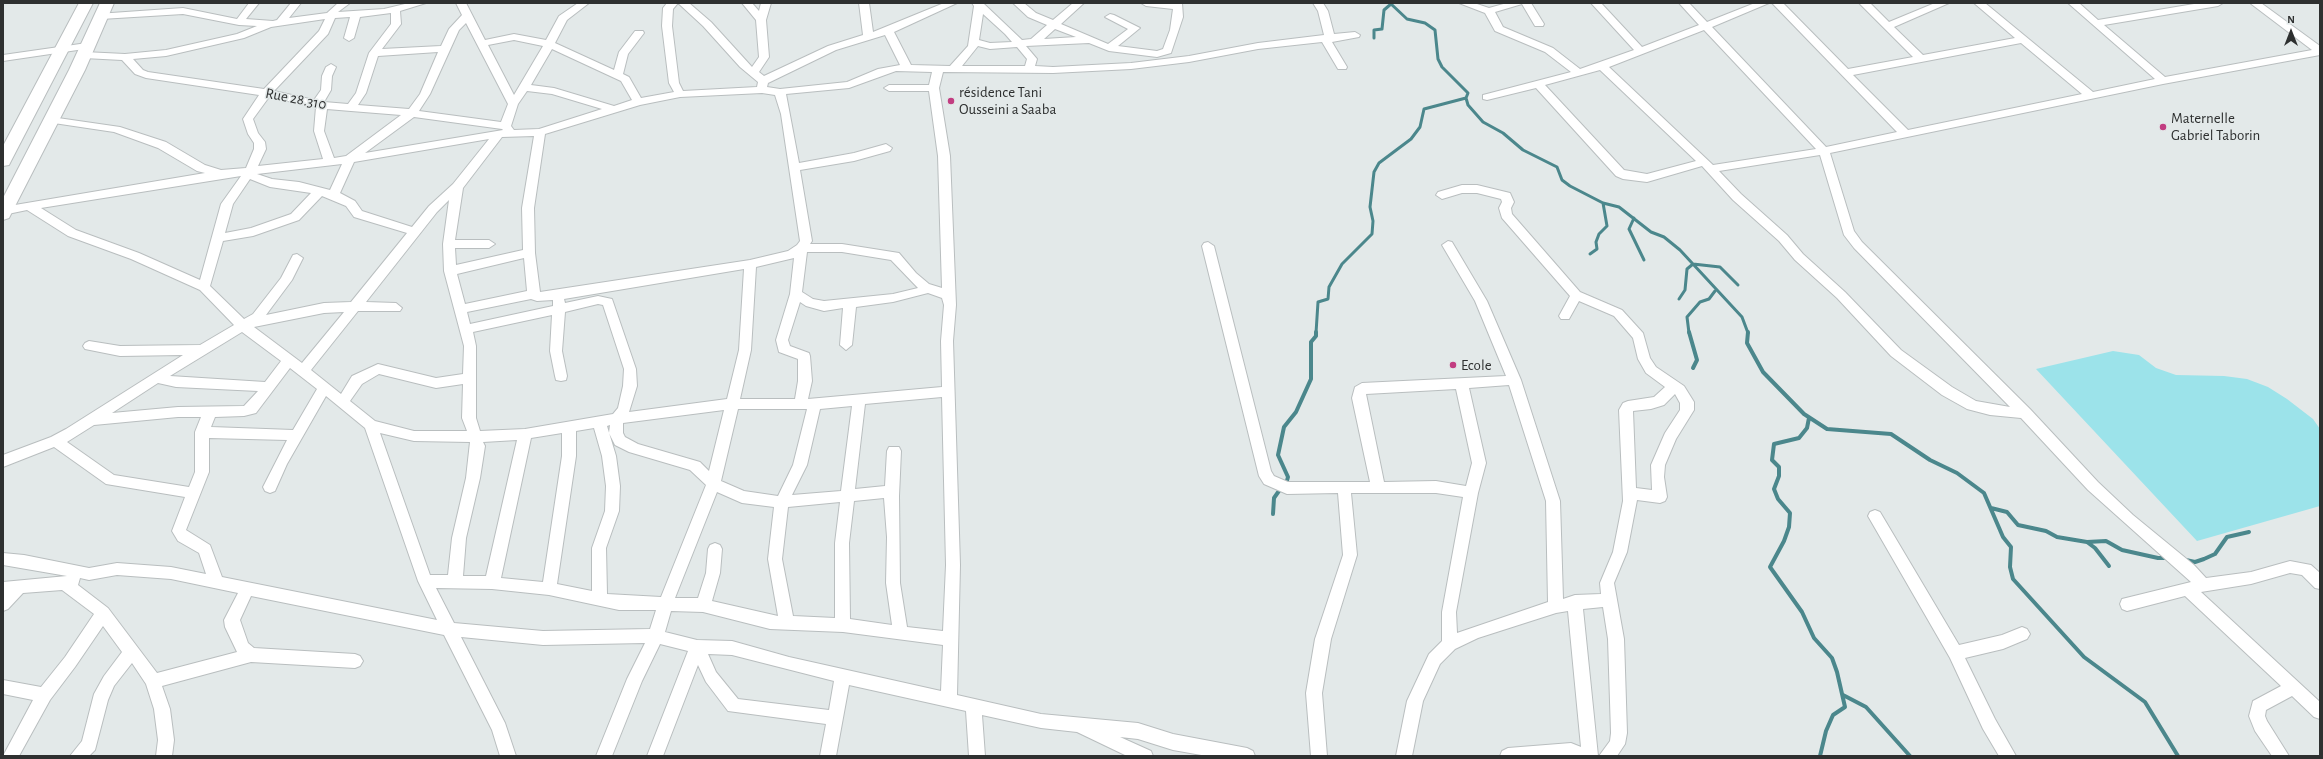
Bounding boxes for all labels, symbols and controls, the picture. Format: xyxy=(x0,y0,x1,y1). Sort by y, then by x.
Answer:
north arrow xyxy=(2271,12,2311,52)
text: N xyxy=(2287,14,2295,25)
place label: résidence Tani Ousseini a Saaba xyxy=(959,83,1056,118)
street label: Rue 28.310 xyxy=(264,84,328,114)
marker: résidence Tani Ousseini a Saaba xyxy=(946,96,956,106)
place label: Maternelle Gabriel Taborin xyxy=(2171,109,2260,144)
marker: Maternelle Gabriel Taborin xyxy=(2158,122,2168,132)
place label: Ecole xyxy=(1461,356,1492,374)
marker: Ecole xyxy=(1448,360,1458,370)

